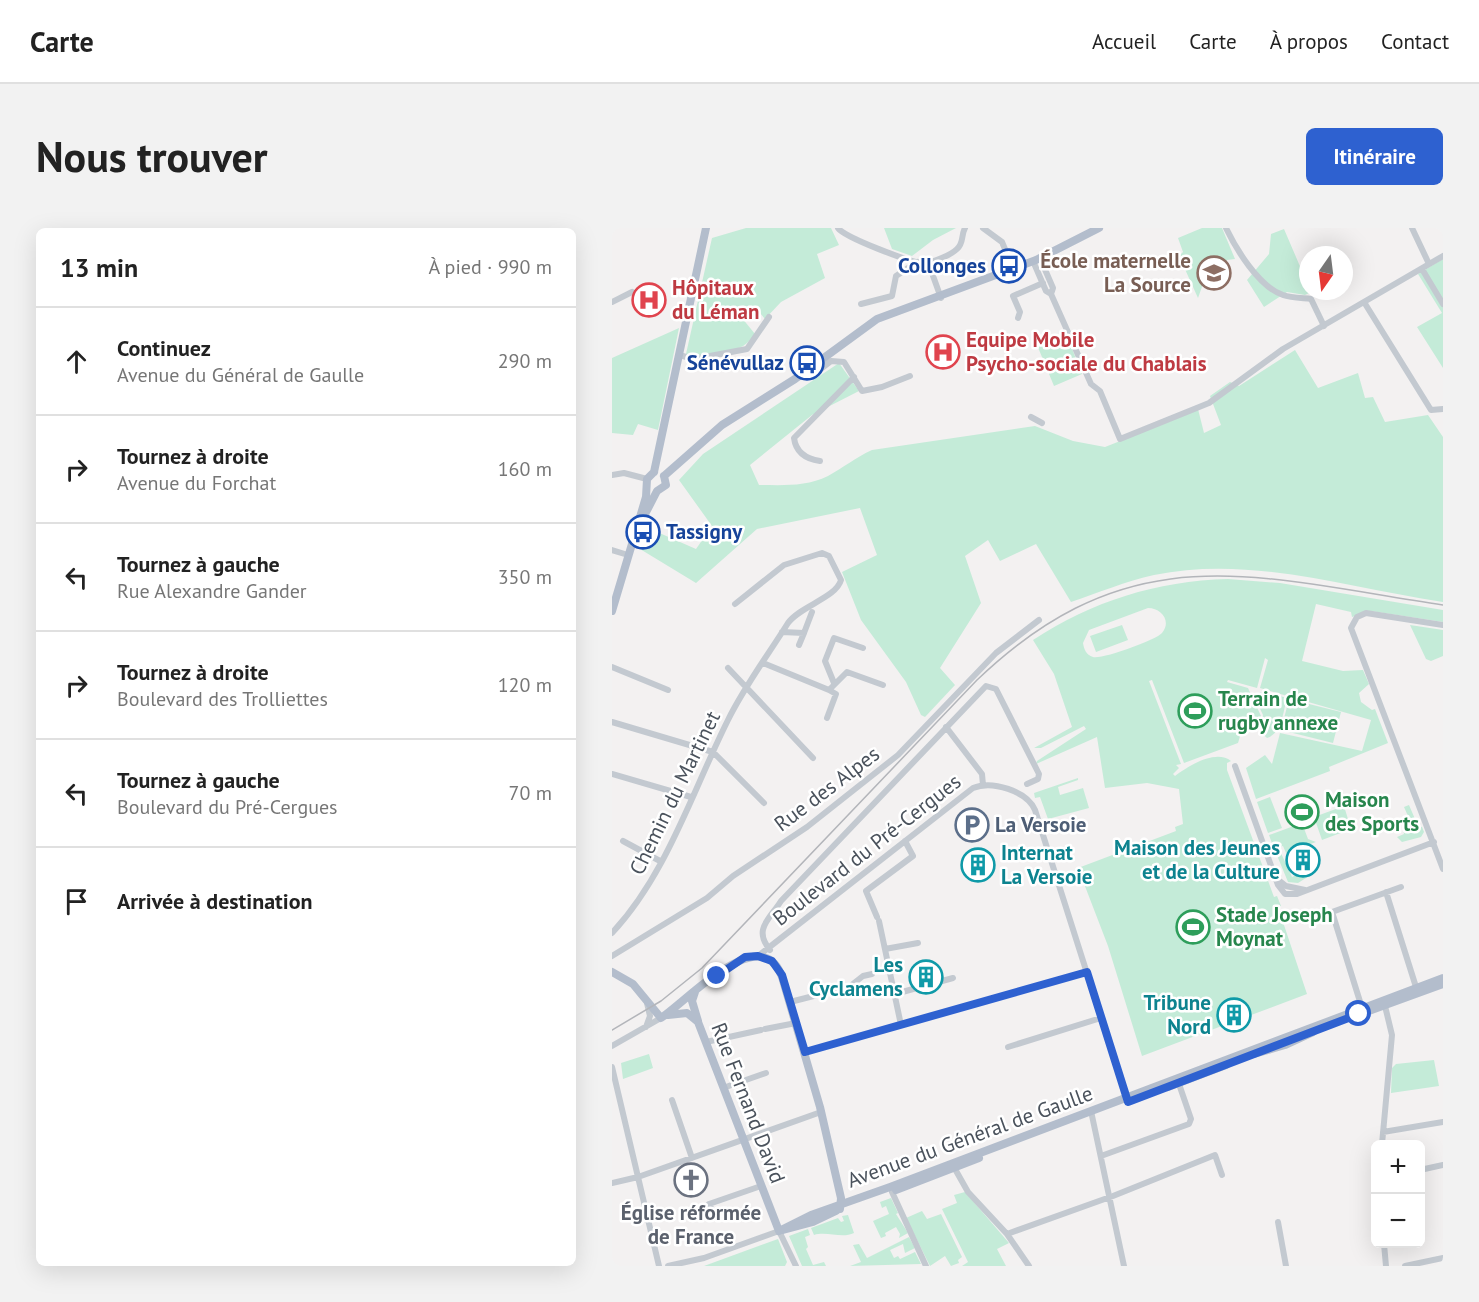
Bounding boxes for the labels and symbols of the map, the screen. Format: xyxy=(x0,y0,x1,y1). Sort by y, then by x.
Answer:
north arrow xyxy=(1299,246,1353,300)
place label: École maternelle La Source xyxy=(1040,247,1191,298)
bus stop icon: Collonges xyxy=(991,248,1027,284)
place label: Collonges xyxy=(898,252,986,279)
school or university icon: École maternelle La Source xyxy=(1196,255,1232,291)
place label: Hôpitaux du Léman xyxy=(672,274,759,325)
hospital icon: Hôpitaux du Léman xyxy=(631,282,667,318)
place label: Equipe Mobile Psycho-sociale du Chablais xyxy=(966,326,1207,377)
hospital icon: Equipe Mobile Psycho-sociale du Chablais xyxy=(925,334,961,370)
bus stop icon: Sénévullaz xyxy=(789,345,825,381)
place label: Sénévullaz xyxy=(687,349,784,376)
bus stop icon: Tassigny xyxy=(625,514,661,550)
place label: Tassigny xyxy=(666,518,743,545)
place label: Terrain de rugby annexe xyxy=(1218,685,1338,736)
sports icon: Terrain de rugby annexe xyxy=(1177,693,1213,729)
street label: Chemin du Martinet xyxy=(623,706,726,879)
street label: Rue des Alpes xyxy=(769,740,885,837)
street label: Boulevard du Pré-Cergues xyxy=(767,768,966,932)
place label: Maison des Sports xyxy=(1325,786,1419,837)
sports icon: Maison des Sports xyxy=(1284,794,1320,830)
parking icon: La Versoie xyxy=(954,807,990,843)
place label: La Versoie xyxy=(995,811,1086,838)
place label: Maison des Jeunes et de la Culture xyxy=(1114,834,1280,885)
place label: Internat La Versoie xyxy=(1001,839,1092,890)
building icon: Maison des Jeunes et de la Culture xyxy=(1285,842,1321,878)
building icon: Internat La Versoie xyxy=(960,847,996,883)
place label: Stade Joseph Moynat xyxy=(1216,901,1333,952)
sports icon: Stade Joseph Moynat xyxy=(1175,909,1211,945)
place label: Les Cyclamens xyxy=(809,951,903,1002)
building icon: Les Cyclamens xyxy=(908,959,944,995)
route end xyxy=(703,962,729,988)
place label: Tribune Nord xyxy=(1144,989,1211,1040)
building icon: Tribune Nord xyxy=(1216,997,1252,1033)
route start xyxy=(1345,1000,1371,1026)
street label: Rue Fernand David xyxy=(705,1019,792,1187)
street label: Avenue du Général de Gaulle xyxy=(843,1079,1096,1194)
church icon: Église réformée de France xyxy=(673,1162,709,1198)
place label: Église réformée de France xyxy=(621,1199,761,1250)

